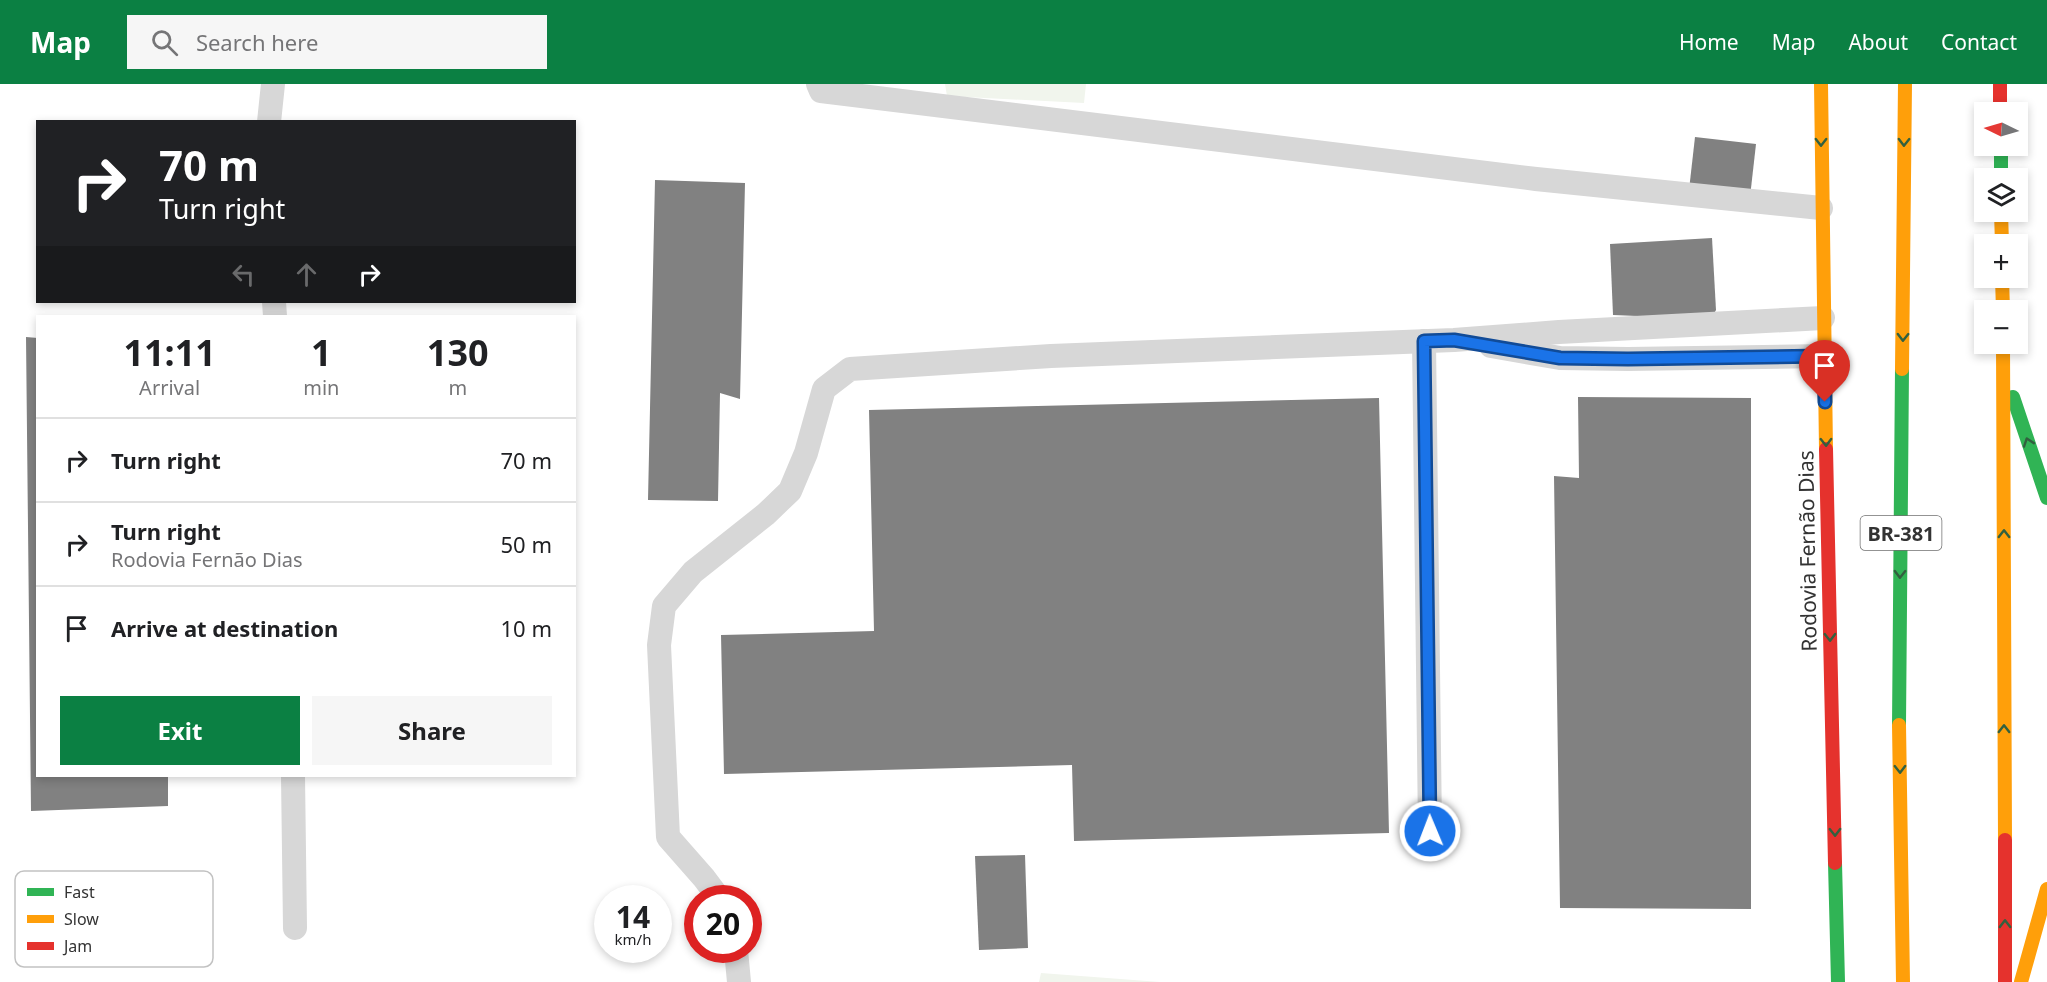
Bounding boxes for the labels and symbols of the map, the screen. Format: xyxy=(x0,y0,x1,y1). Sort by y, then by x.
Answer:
north arrow xyxy=(1974,102,2028,156)
one-way arrow xyxy=(1815,138,1827,147)
one-way arrow xyxy=(1898,138,1910,147)
one-way arrow xyxy=(1897,333,1909,342)
pin xyxy=(1799,340,1850,402)
one-way arrow xyxy=(2023,437,2035,448)
one-way arrow xyxy=(1820,438,1832,447)
street label: Rodovia Fernão Dias xyxy=(1791,450,1823,652)
road number: BR-381 xyxy=(1860,516,1942,550)
one-way arrow xyxy=(1998,529,2010,538)
one-way arrow xyxy=(1894,570,1907,579)
one-way arrow xyxy=(1824,633,1836,642)
one-way arrow xyxy=(1998,724,2010,733)
one-way arrow xyxy=(1893,765,1906,774)
position arrow xyxy=(1398,799,1462,863)
one-way arrow xyxy=(1828,828,1841,837)
legend xyxy=(15,871,213,967)
text: Fast xyxy=(64,881,95,903)
speed limit sign: 20 xyxy=(684,885,762,963)
text: Slow xyxy=(64,908,99,930)
one-way arrow xyxy=(1999,919,2011,928)
text: Jam xyxy=(62,935,92,957)

